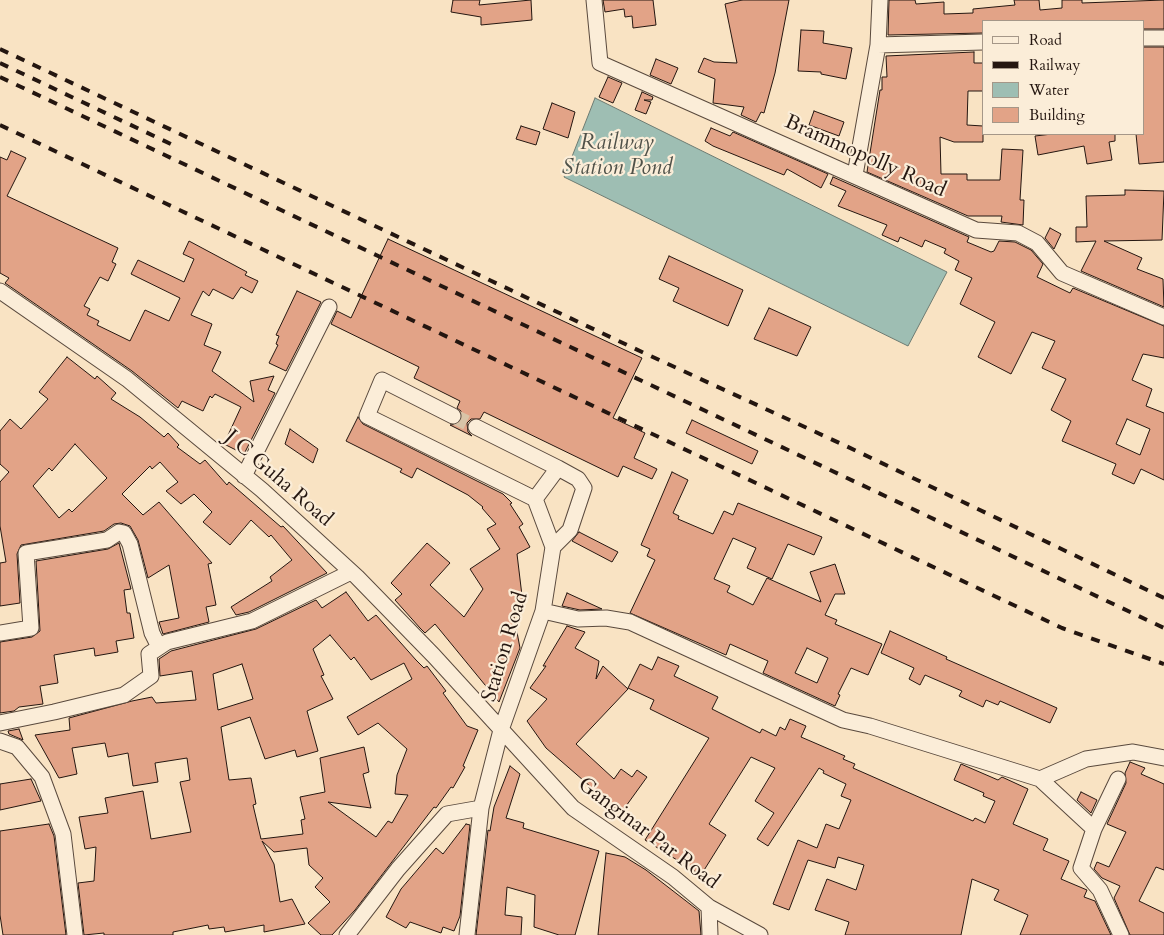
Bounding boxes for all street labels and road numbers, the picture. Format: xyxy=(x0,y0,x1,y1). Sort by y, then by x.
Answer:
street label: Brammopolly Road xyxy=(780,110,950,204)
street label: J C Guha Road xyxy=(219,425,337,533)
street label: Station Road xyxy=(477,589,535,705)
street label: Ganginar Par Road xyxy=(572,773,724,895)

